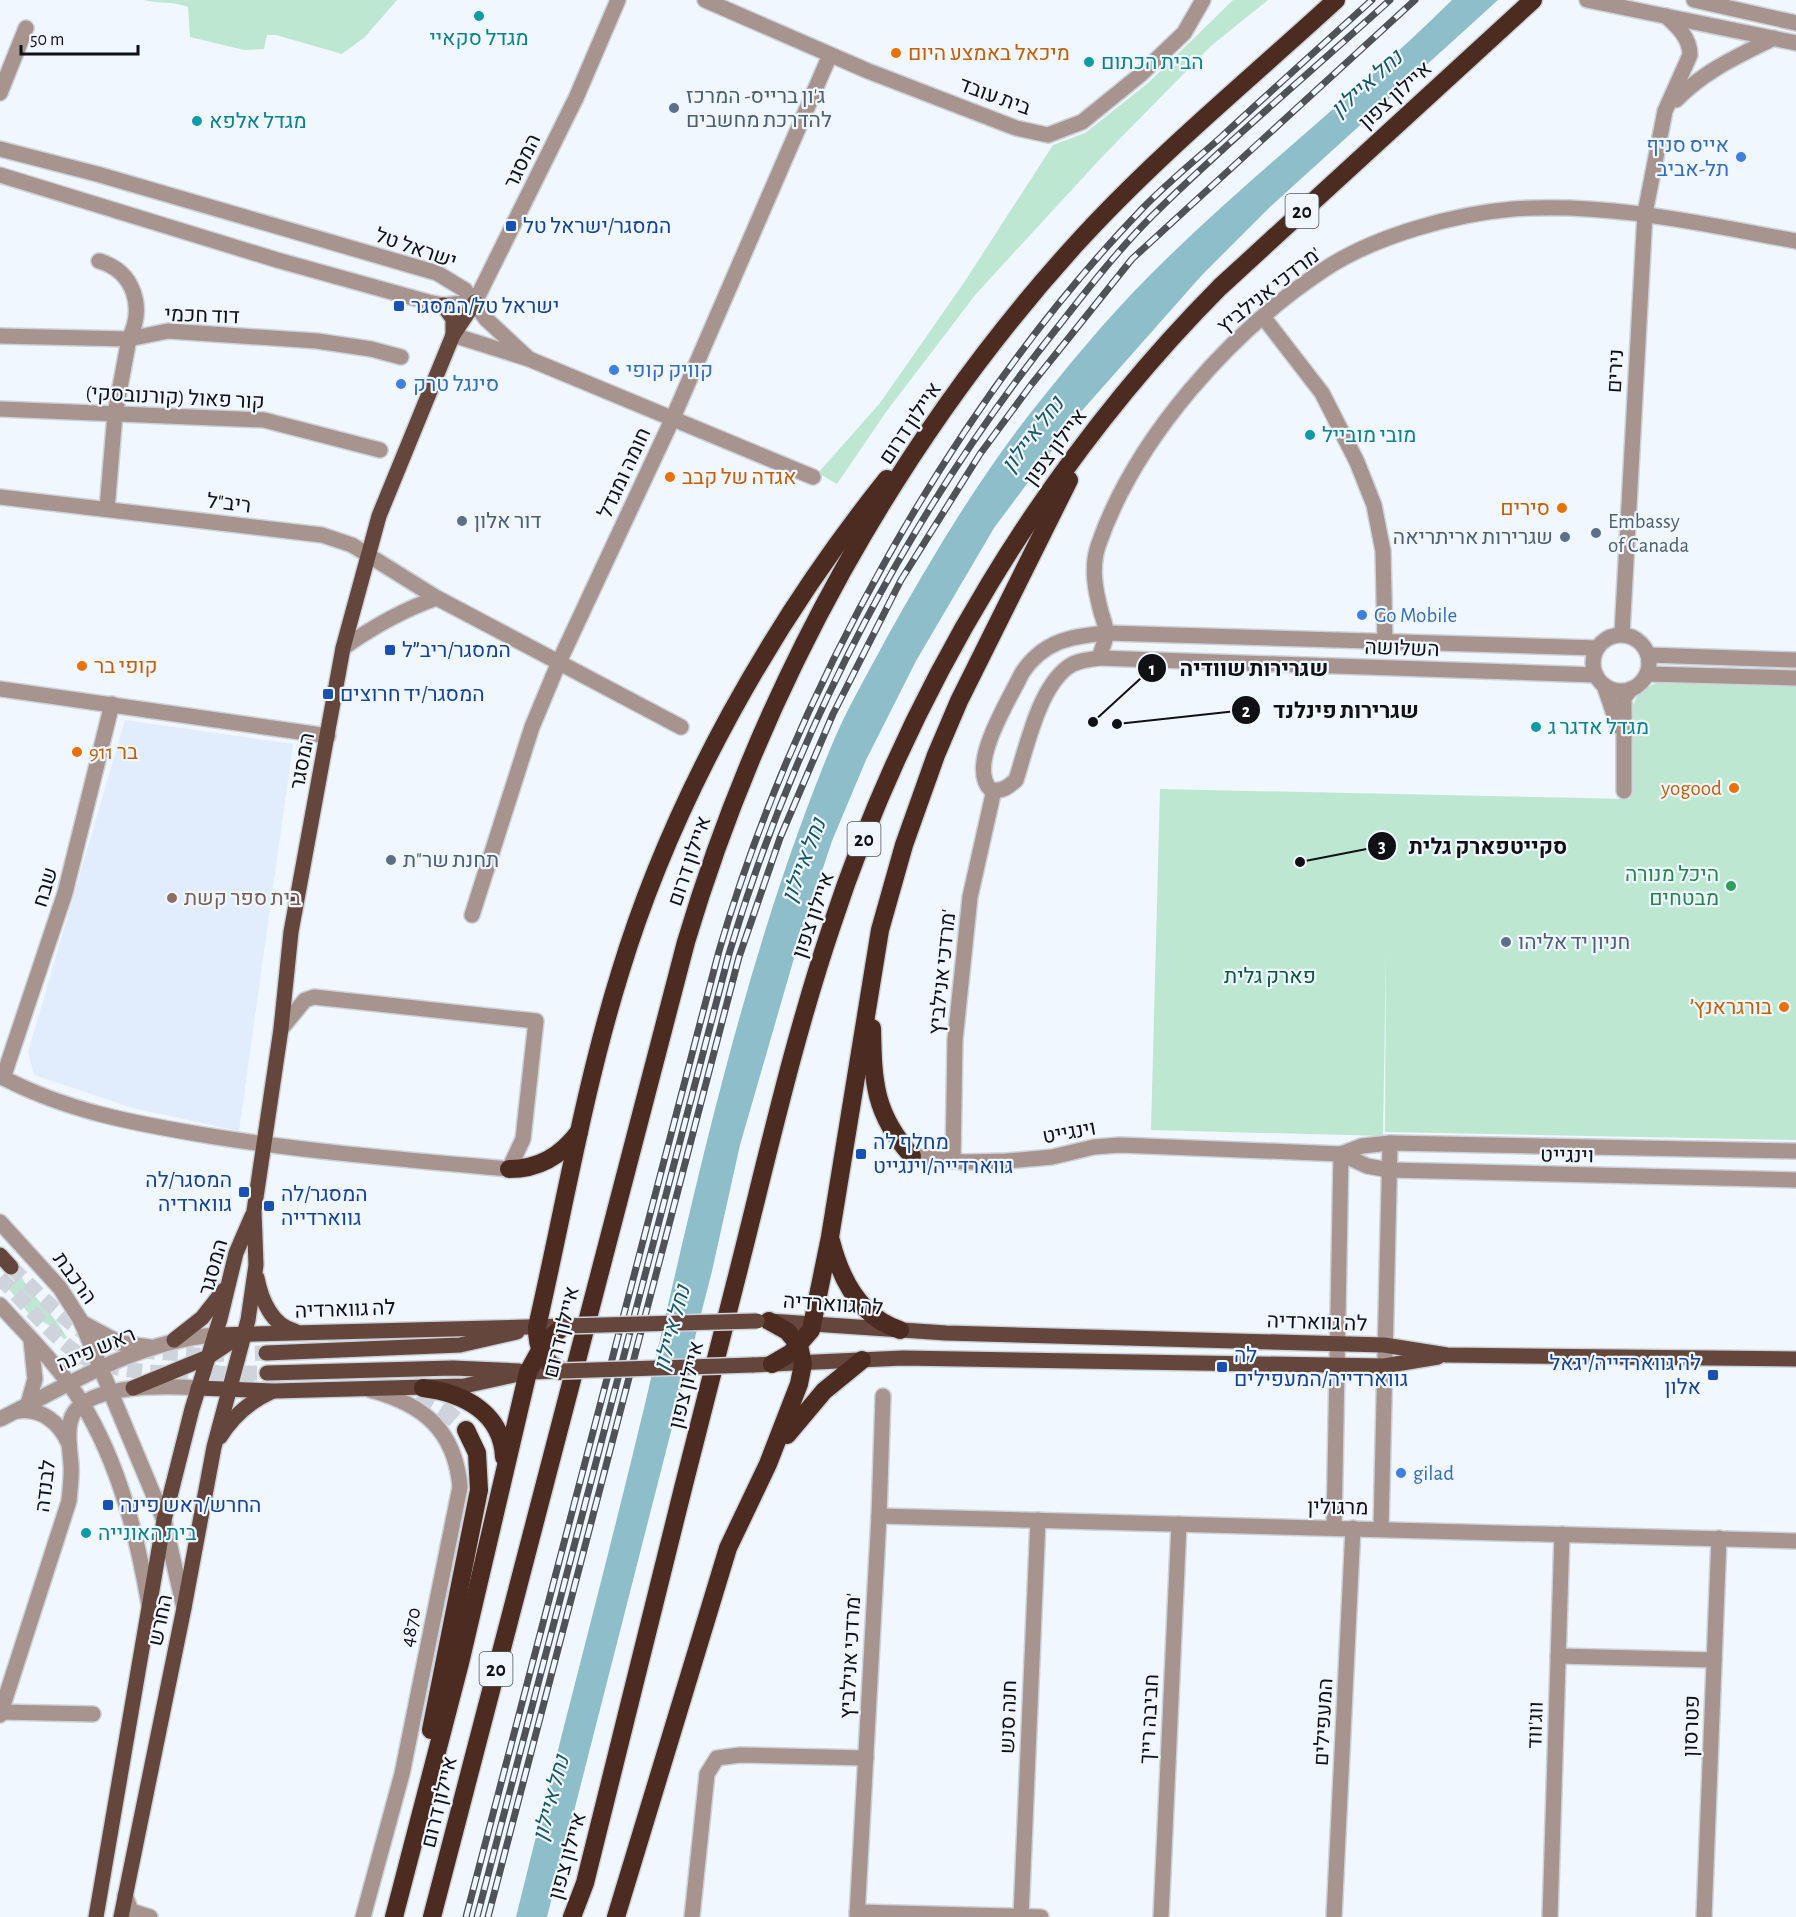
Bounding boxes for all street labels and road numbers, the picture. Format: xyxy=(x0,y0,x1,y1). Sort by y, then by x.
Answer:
street label: איילון צפון xyxy=(1355,58,1436,133)
street label: בית עובד xyxy=(956,74,1033,119)
street label: המסגר xyxy=(500,131,544,192)
road number: 20 xyxy=(1286,194,1318,228)
street label: ישראל טל xyxy=(372,225,459,272)
street label: מרדכי אנילביץ' xyxy=(1213,243,1325,337)
street label: דוד חכמי xyxy=(164,304,240,327)
street label: נירים xyxy=(1604,349,1627,394)
street label: איילון דרום xyxy=(876,379,945,468)
street label: קור פאול (קורנובסקי) xyxy=(85,382,265,413)
street label: איילון צפון xyxy=(1020,405,1091,489)
street label: חומה ומגדל xyxy=(594,425,655,522)
street label: ריב"ל xyxy=(206,490,252,517)
street label: השלושה xyxy=(1364,637,1440,660)
street label: המסגר xyxy=(287,731,318,791)
street label: איילון דרום xyxy=(664,814,715,909)
road number: 20 xyxy=(848,822,880,856)
street label: שבח xyxy=(30,865,61,910)
street label: איילון צפון xyxy=(789,869,838,961)
street label: מרדכי אנילביץ' xyxy=(925,908,960,1036)
street label: וינגייט xyxy=(1041,1117,1097,1148)
street label: וינגייט xyxy=(1540,1145,1594,1166)
street label: המסגר xyxy=(195,1237,231,1298)
street label: הרכבת xyxy=(49,1249,100,1308)
street label: איילון דרום xyxy=(540,1284,583,1380)
street label: לה גווארדיה xyxy=(782,1291,884,1318)
street label: לה גווארדיה xyxy=(294,1297,396,1322)
street label: לה גווארדיה xyxy=(1266,1310,1368,1335)
street label: ראש פינה xyxy=(54,1324,139,1375)
street label: איילון צפון xyxy=(665,1339,708,1431)
street label: לבנדה xyxy=(32,1458,59,1514)
street label: מרגולין xyxy=(1307,1496,1369,1519)
street label: החרש xyxy=(145,1592,176,1648)
street label: מרדכי אנילביץ' xyxy=(837,1593,864,1719)
street label: 4870 xyxy=(396,1606,425,1649)
road number: 20 xyxy=(480,1652,512,1686)
street label: חביבה רייך xyxy=(1137,1673,1162,1765)
street label: המעפילים xyxy=(1311,1678,1336,1766)
street label: חנה סנש xyxy=(997,1680,1020,1754)
street label: פטרסון xyxy=(1680,1695,1703,1757)
street label: ווג'ווד xyxy=(1524,1701,1547,1749)
street label: איילון דרום xyxy=(418,1754,461,1850)
street label: איילון צפון xyxy=(545,1810,590,1902)

